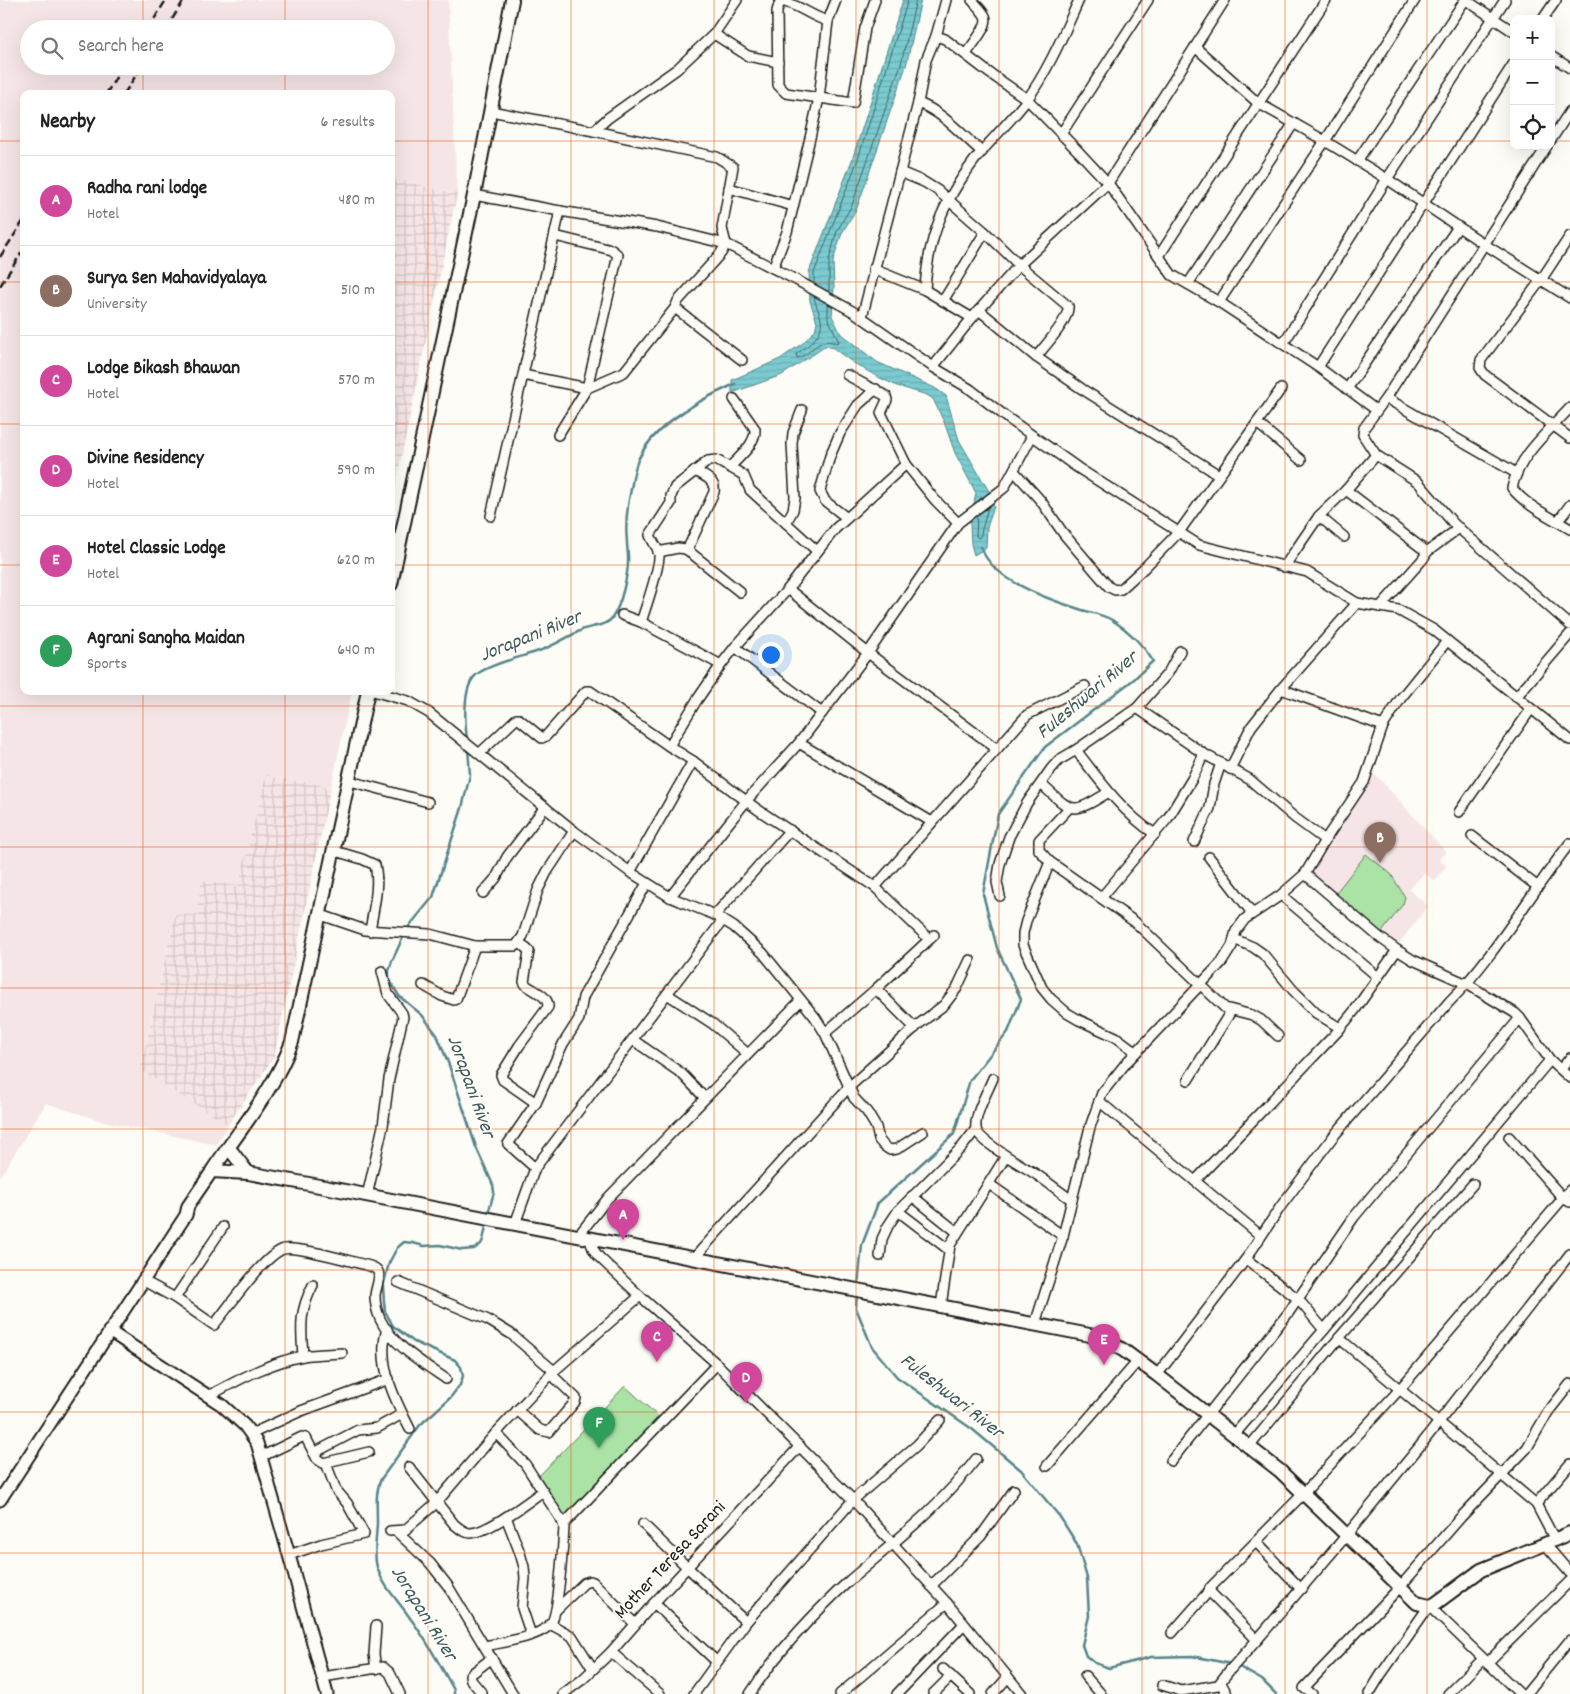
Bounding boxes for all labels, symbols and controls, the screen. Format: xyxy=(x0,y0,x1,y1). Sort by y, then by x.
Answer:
map controls xyxy=(1510,15,1555,150)
button: + xyxy=(1510,15,1555,60)
search box xyxy=(20,20,395,75)
icon: search xyxy=(38,34,66,62)
text: Search here xyxy=(78,34,164,61)
button: − xyxy=(1510,60,1555,105)
button: locate xyxy=(1510,105,1555,150)
text: Nearby xyxy=(40,108,95,138)
text: 6 results xyxy=(320,111,375,134)
text: Radha rani lodge xyxy=(87,176,207,203)
text: A xyxy=(52,189,60,212)
text: 480 m xyxy=(339,189,375,212)
text: Hotel xyxy=(87,203,119,226)
text: Surya Sen Mahavidyalaya xyxy=(87,266,266,293)
text: B xyxy=(52,279,60,302)
text: 510 m xyxy=(341,279,375,302)
text: University xyxy=(87,293,147,316)
text: Lodge Bikash Bhawan xyxy=(87,356,240,383)
text: C xyxy=(52,369,60,392)
text: 570 m xyxy=(338,369,375,392)
text: Hotel xyxy=(87,383,119,406)
text: Divine Residency xyxy=(87,446,204,473)
text: D xyxy=(52,459,60,482)
text: 590 m xyxy=(337,459,375,482)
text: Hotel xyxy=(87,473,119,496)
text: Hotel Classic Lodge xyxy=(87,536,226,563)
text: E xyxy=(52,549,60,572)
text: 620 m xyxy=(337,549,375,572)
text: Hotel xyxy=(87,563,119,586)
water label: Jorapani River xyxy=(476,603,588,670)
text: Agrani Sangha Maidan xyxy=(87,626,245,653)
text: F xyxy=(52,639,60,662)
text: 640 m xyxy=(337,639,375,662)
your location xyxy=(758,642,784,668)
water label: Fuleshwari River xyxy=(1031,644,1147,747)
text: Sports xyxy=(87,653,127,676)
pin: B xyxy=(1364,822,1396,863)
water label: Jorapani River xyxy=(439,1032,502,1144)
pin: A xyxy=(607,1199,639,1240)
pin: C xyxy=(641,1321,673,1362)
pin: E xyxy=(1088,1324,1120,1365)
water label: Fuleshwari River xyxy=(893,1348,1011,1448)
pin: D xyxy=(730,1362,762,1403)
pin: F xyxy=(583,1407,615,1448)
street label: Mother Teresa Sarani xyxy=(609,1495,733,1626)
water label: Jorapani River xyxy=(383,1561,465,1669)

